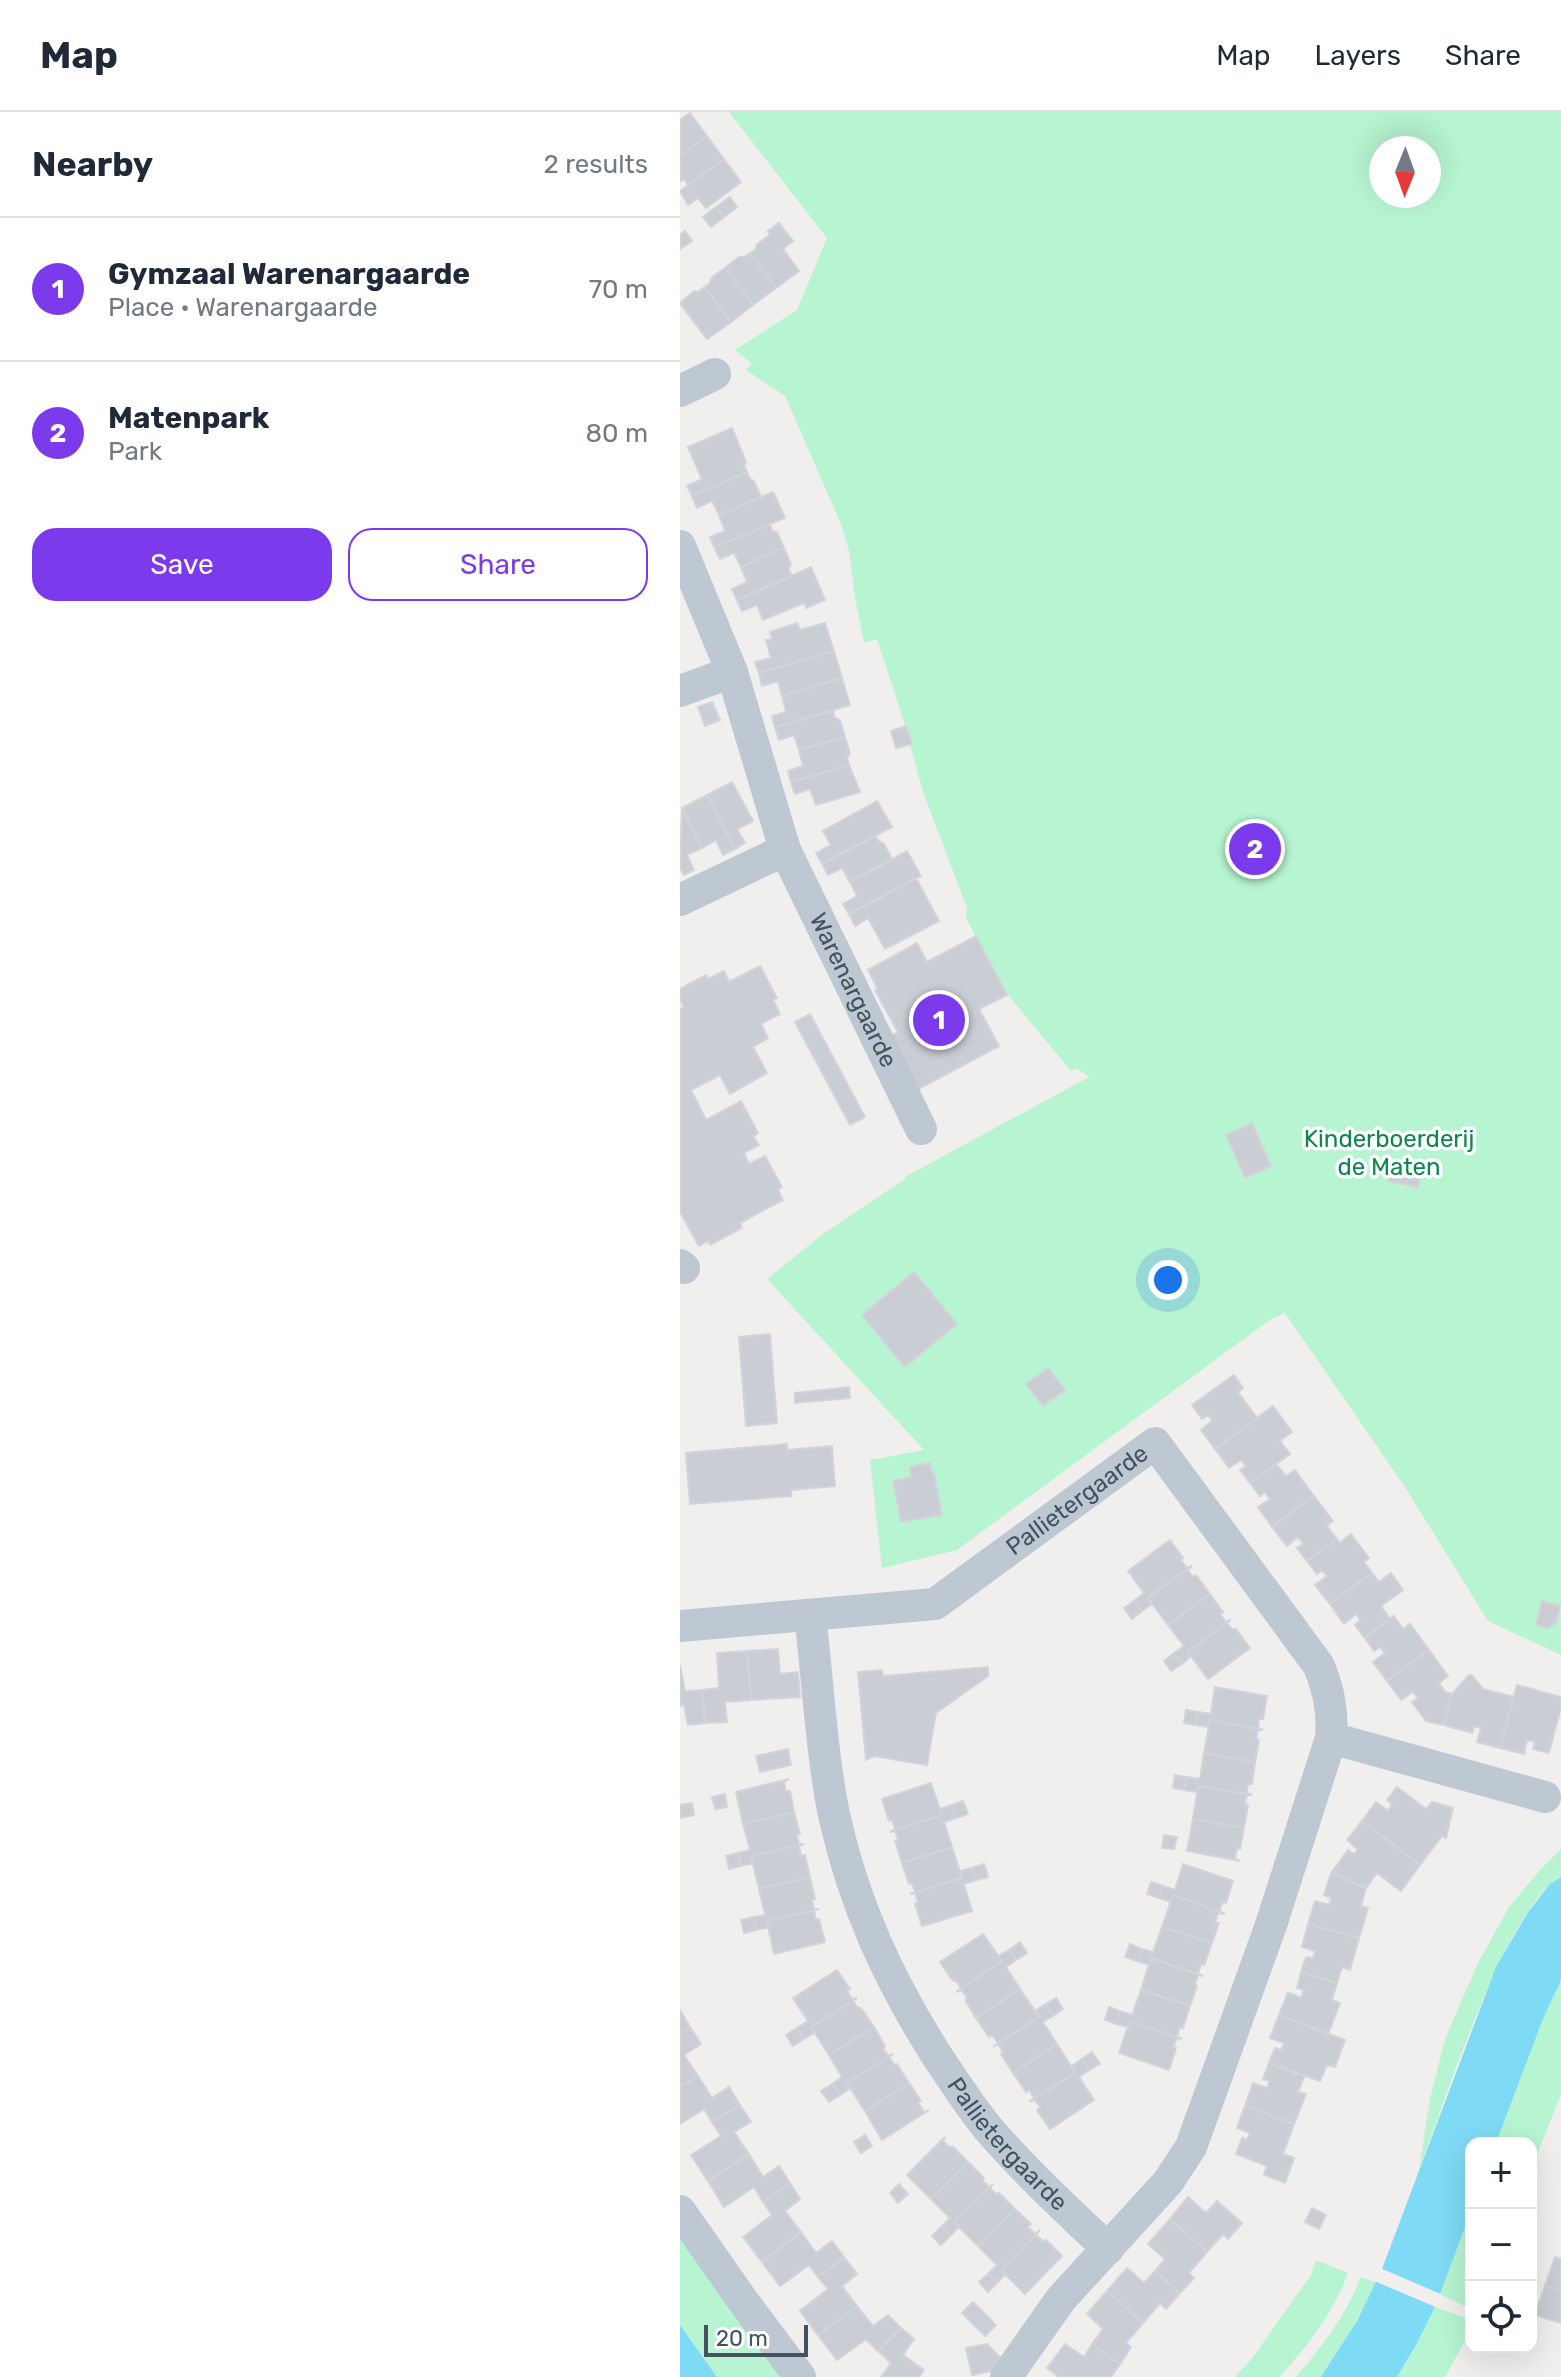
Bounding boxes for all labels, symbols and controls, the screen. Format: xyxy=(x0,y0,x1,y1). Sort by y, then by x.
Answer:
text: Map xyxy=(40,32,118,78)
text: Map xyxy=(1216,39,1271,72)
text: Layers xyxy=(1315,39,1401,72)
text: Share xyxy=(1445,39,1521,72)
north arrow xyxy=(1369,136,1441,208)
text: Nearby xyxy=(32,144,153,185)
text: 2 results xyxy=(544,149,648,180)
text: Gymzaal Warenargaarde xyxy=(108,256,470,292)
text: 1 xyxy=(52,274,64,305)
text: 70 m xyxy=(589,274,648,305)
text: Place · Warenargaarde xyxy=(108,292,378,323)
text: Matenpark xyxy=(108,400,269,436)
text: 2 xyxy=(50,418,66,449)
text: 80 m xyxy=(585,418,648,449)
text: Park xyxy=(108,436,162,467)
button: Save xyxy=(32,528,332,601)
button: Share xyxy=(348,528,648,601)
pin: 2 xyxy=(1229,819,1281,879)
street label: Warenargaarde xyxy=(804,908,903,1072)
pin: 1 xyxy=(913,990,965,1050)
park label: Kinderboerderij de Maten xyxy=(1304,1125,1474,1181)
your location xyxy=(1148,1260,1188,1300)
street label: Pallietergaarde xyxy=(1001,1439,1153,1561)
street label: Pallietergaarde xyxy=(941,2072,1073,2217)
map controls xyxy=(1465,2137,1537,2353)
button: + xyxy=(1465,2137,1537,2209)
button: − xyxy=(1465,2209,1537,2281)
button: locate xyxy=(1465,2281,1537,2353)
scale bar xyxy=(704,2321,808,2357)
text: 20 m xyxy=(716,2325,768,2352)

